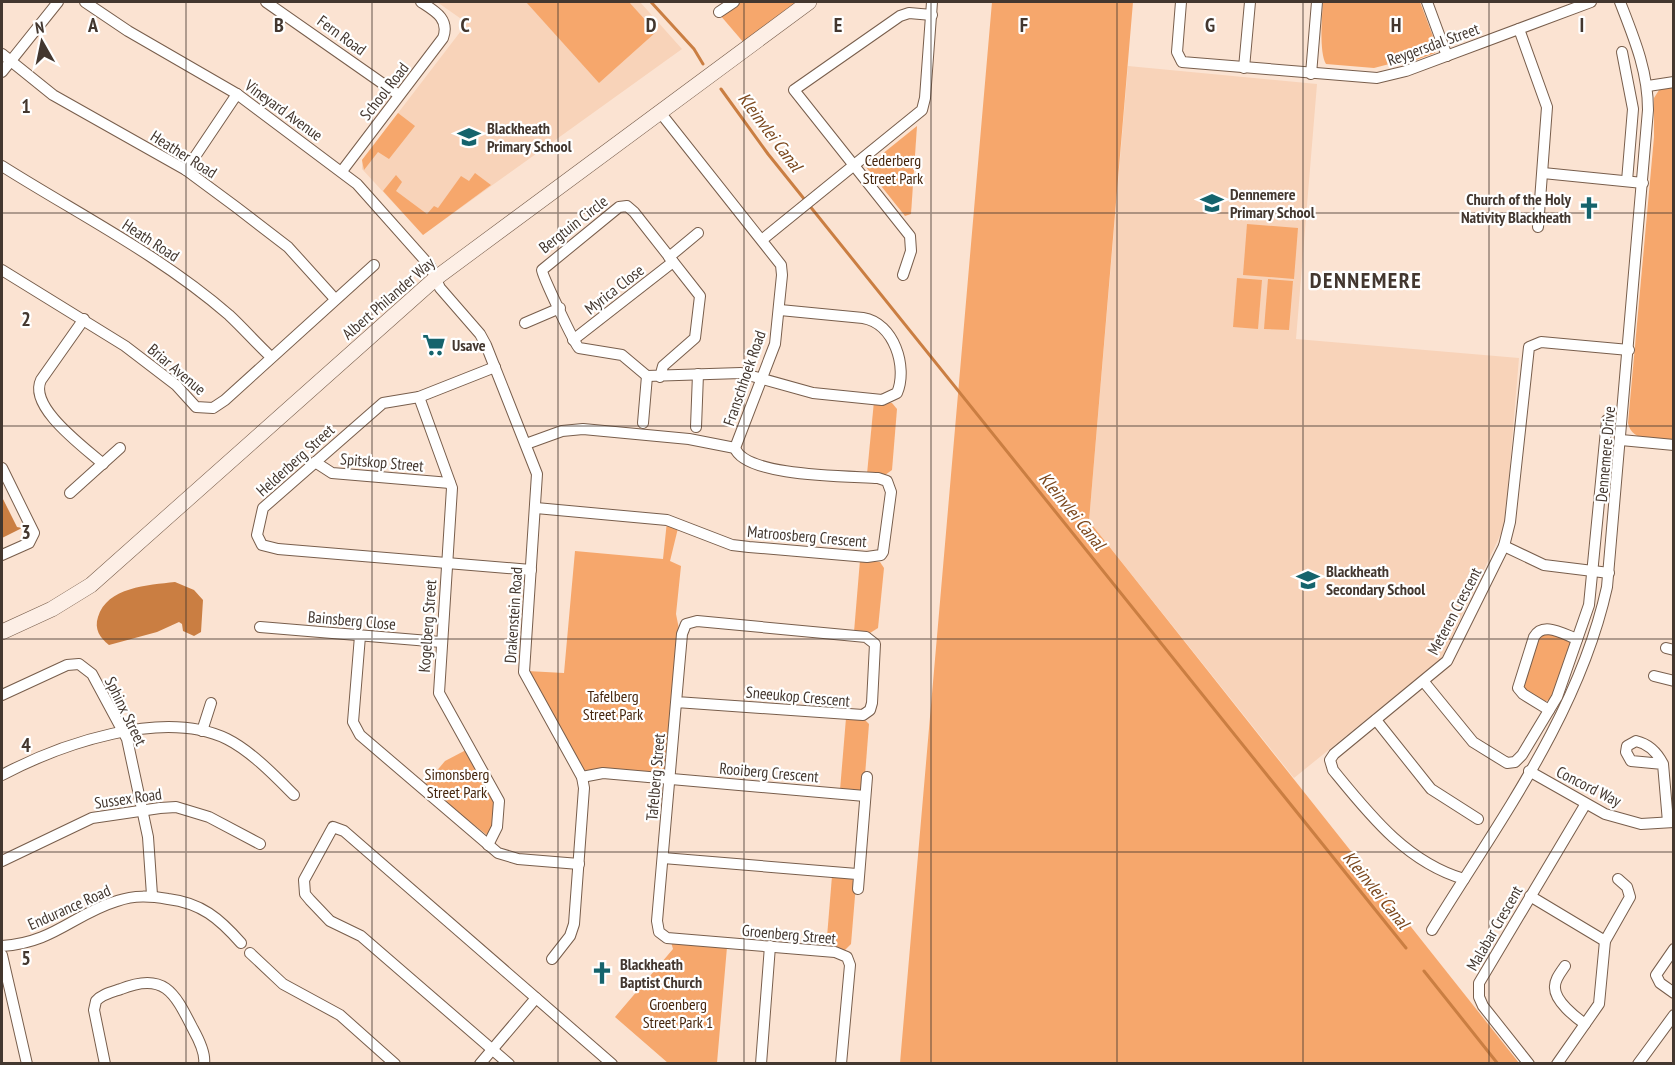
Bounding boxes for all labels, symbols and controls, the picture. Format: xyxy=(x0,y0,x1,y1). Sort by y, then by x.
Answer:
street label: Fern Road xyxy=(314,11,370,59)
north arrow xyxy=(12,12,72,72)
text: A xyxy=(87,12,99,38)
text: B xyxy=(274,12,284,38)
text: C xyxy=(460,12,470,38)
text: D xyxy=(646,12,657,38)
text: E xyxy=(834,12,842,38)
text: F xyxy=(1020,12,1028,38)
text: G xyxy=(1205,12,1215,38)
text: H xyxy=(1391,12,1401,38)
text: I xyxy=(1580,12,1584,38)
text: N xyxy=(34,17,45,38)
street label: Reygersdal Street xyxy=(1384,18,1482,70)
street label: School Road xyxy=(355,58,413,124)
street label: Vineyard Avenue xyxy=(240,74,327,145)
water label: Kleinvlei Canal xyxy=(733,88,809,177)
text: 1 xyxy=(21,93,31,119)
place label: Blackheath Primary School xyxy=(487,118,572,156)
school or university icon: Blackheath Primary School xyxy=(456,124,482,150)
street label: Heather Road xyxy=(147,126,221,182)
park label: Cederberg Street Park xyxy=(863,150,924,188)
place label: Dennemere Primary School xyxy=(1230,184,1315,222)
place label: Church of the Holy Nativity Blackheath xyxy=(1461,189,1572,227)
school or university icon: Dennemere Primary School xyxy=(1199,190,1225,216)
street label: Bergtuin Circle xyxy=(535,191,611,257)
church icon: Church of the Holy Nativity Blackheath xyxy=(1576,195,1602,221)
street label: Heath Road xyxy=(119,214,183,266)
street label: Albert Philander Way xyxy=(338,252,438,344)
street label: Myrica Close xyxy=(580,260,648,318)
district label: DENNEMERE xyxy=(1310,266,1422,294)
text: 2 xyxy=(21,306,31,332)
street label: Franschhoek Road xyxy=(718,328,770,428)
supermarket icon: Usave xyxy=(421,332,447,358)
place label: Usave xyxy=(452,335,486,355)
street label: Briar Avenue xyxy=(144,339,210,399)
street label: Dennemere Drive xyxy=(1591,405,1619,503)
street label: Helderberg Street xyxy=(252,419,339,500)
street label: Spitskop Street xyxy=(340,448,425,476)
water label: Kleinvlei Canal xyxy=(1034,467,1112,556)
text: 3 xyxy=(21,519,31,545)
street label: Matroosberg Crescent xyxy=(746,521,868,551)
place label: Blackheath Secondary School xyxy=(1326,561,1425,599)
street label: Meteren Crescent xyxy=(1423,563,1486,658)
street label: Drakenstein Road xyxy=(500,566,526,664)
school or university icon: Blackheath Secondary School xyxy=(1295,567,1321,593)
street label: Kogelberg Street xyxy=(414,578,440,673)
street label: Bainsberg Close xyxy=(307,606,397,634)
street label: Sphinx Street xyxy=(101,673,151,749)
street label: Sneeukop Crescent xyxy=(745,681,851,711)
park label: Tafelberg Street Park xyxy=(583,686,644,724)
text: 4 xyxy=(21,732,31,758)
street label: Tafelberg Street xyxy=(641,732,669,822)
street label: Rooiberg Crescent xyxy=(719,758,820,786)
street label: Concord Way xyxy=(1553,761,1625,811)
park label: Simonsberg Street Park xyxy=(425,764,489,802)
street label: Sussex Road xyxy=(93,783,163,813)
water label: Kleinvlei Canal xyxy=(1338,846,1416,935)
street label: Endurance Road xyxy=(25,880,113,934)
street label: Malabar Crescent xyxy=(1462,881,1527,974)
street label: Groenberg Street xyxy=(741,920,837,948)
text: 5 xyxy=(21,945,31,971)
place label: Blackheath Baptist Church xyxy=(620,954,702,992)
church icon: Blackheath Baptist Church xyxy=(589,960,615,986)
park label: Groenberg Street Park 1 xyxy=(643,994,713,1032)

